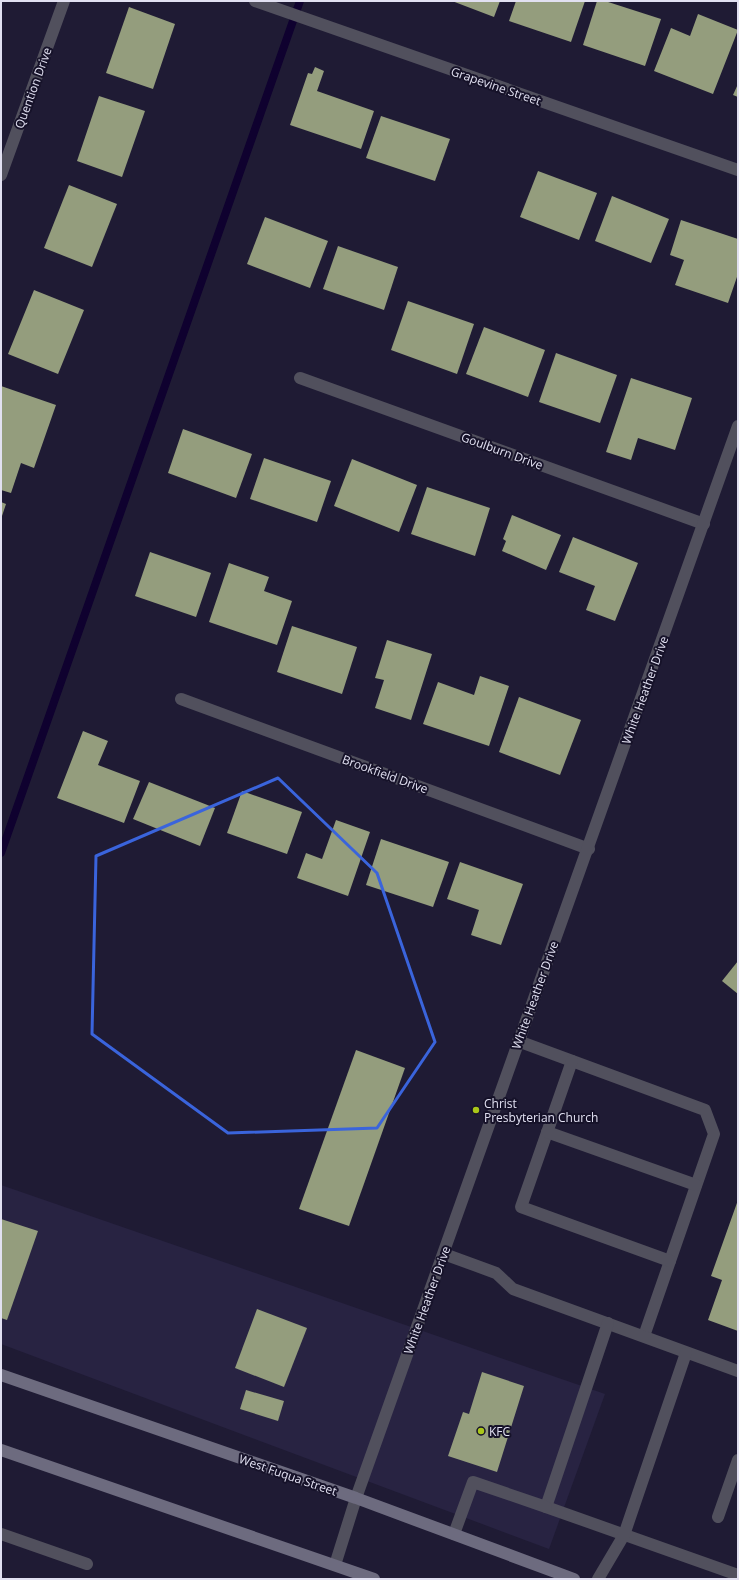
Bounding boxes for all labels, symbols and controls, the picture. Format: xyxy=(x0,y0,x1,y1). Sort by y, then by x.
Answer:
street label: Quention Drive xyxy=(10,45,56,131)
street label: Grapevine Street xyxy=(449,63,543,109)
street label: Goulburn Drive xyxy=(459,428,545,474)
street label: White Heather Drive xyxy=(618,633,673,746)
street label: Brookfield Drive xyxy=(340,751,430,797)
street label: White Heather Drive xyxy=(508,938,563,1051)
place label: Christ Presbyterian Church xyxy=(484,1095,598,1126)
marker: Christ Presbyterian Church xyxy=(471,1105,481,1115)
street label: White Heather Drive xyxy=(400,1243,455,1356)
place label: KFC xyxy=(489,1423,511,1440)
marker: KFC xyxy=(476,1426,486,1436)
street label: West Fuqua Street xyxy=(237,1450,339,1500)

